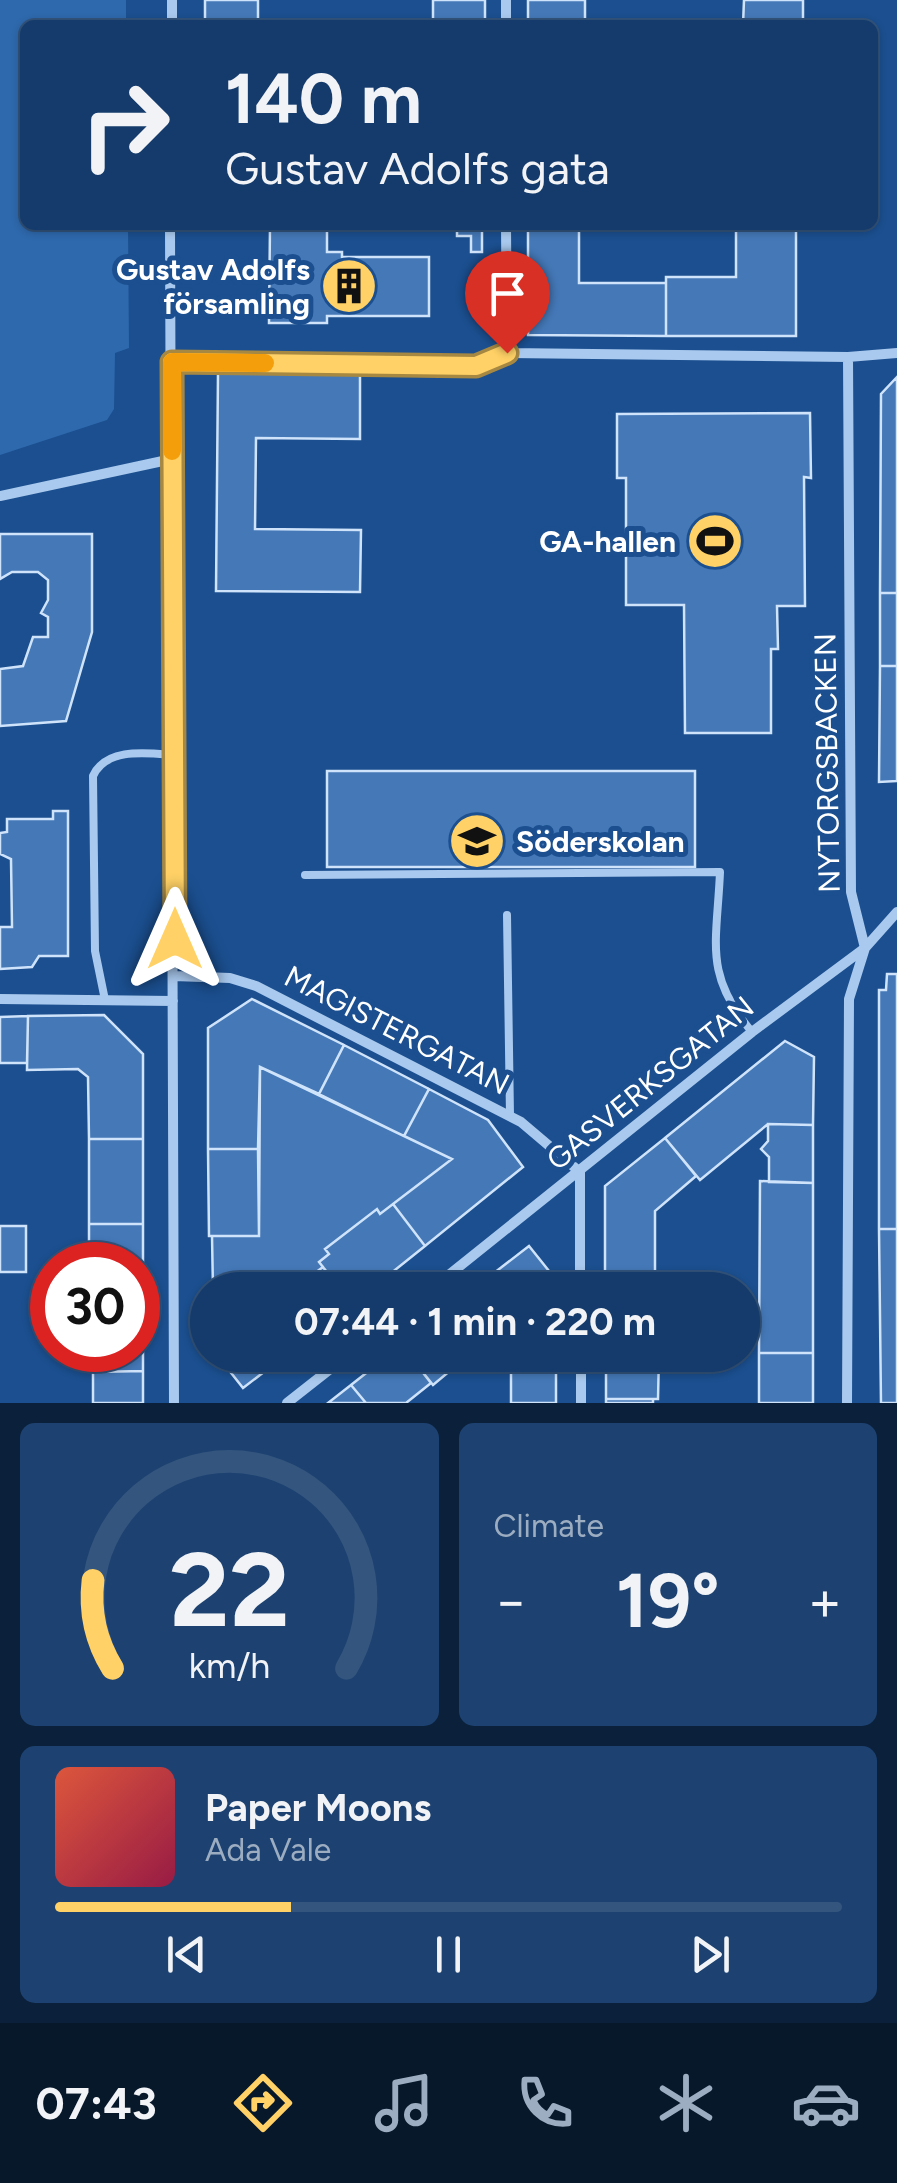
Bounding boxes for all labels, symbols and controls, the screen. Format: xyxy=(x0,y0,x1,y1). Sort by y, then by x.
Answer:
text: 140 m xyxy=(225,56,422,141)
icon: right xyxy=(60,60,190,190)
text: Gustav Adolfs gata xyxy=(225,141,610,195)
place label: Gustav Adolfs församling xyxy=(116,251,310,322)
pin xyxy=(465,251,550,354)
building icon: Gustav Adolfs församling xyxy=(319,256,379,316)
icon: arrive xyxy=(480,266,535,321)
sports icon: GA-hallen xyxy=(685,511,745,571)
place label: GA-hallen xyxy=(539,523,676,560)
street label: NYTORGSBACKEN xyxy=(806,633,848,893)
school or university icon: Söderskolan xyxy=(447,811,507,871)
place label: Söderskolan xyxy=(516,823,685,860)
position arrow xyxy=(123,887,227,991)
street label: MAGISTERGATAN xyxy=(278,957,516,1103)
street label: GASVERKSGATAN xyxy=(539,988,761,1178)
speed limit sign: 30 xyxy=(30,1242,160,1372)
text: 07:44 · 1 min · 220 m xyxy=(294,1299,656,1345)
text: Climate xyxy=(494,1507,604,1545)
text: 22 xyxy=(169,1527,289,1652)
text: 19° xyxy=(616,1556,720,1646)
text: − xyxy=(494,1568,528,1634)
text: + xyxy=(808,1568,842,1634)
text: km/h xyxy=(188,1644,270,1687)
text: Paper Moons xyxy=(205,1785,431,1831)
text: Ada Vale xyxy=(205,1831,331,1869)
icon: previous xyxy=(159,1927,214,1982)
icon: pause xyxy=(421,1927,476,1982)
icon: next xyxy=(683,1927,738,1982)
icon: directions xyxy=(228,2068,298,2138)
icon: music xyxy=(369,2068,439,2138)
icon: phone xyxy=(510,2068,580,2138)
icon: climate xyxy=(651,2068,721,2138)
icon: car xyxy=(791,2068,861,2138)
text: 07:43 xyxy=(35,2076,157,2130)

